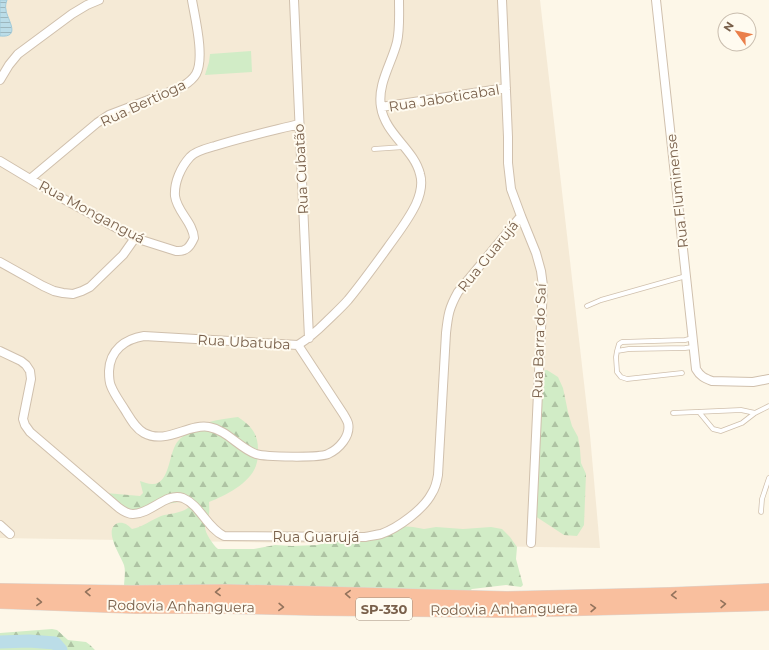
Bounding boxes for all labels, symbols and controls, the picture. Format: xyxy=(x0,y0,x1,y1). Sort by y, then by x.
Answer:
north arrow xyxy=(717,12,757,52)
text: N xyxy=(720,19,737,34)
street label: Rua Bertioga xyxy=(97,75,189,131)
street label: Rua Jaboticabal xyxy=(387,80,501,116)
street label: Rua Cubatão xyxy=(290,123,312,215)
street label: Rua Fluminense xyxy=(662,133,692,249)
street label: Rua Monganguá xyxy=(36,176,148,248)
street label: Rua Guarujá xyxy=(454,216,522,296)
street label: Rua Barra do Saí xyxy=(528,282,550,399)
street label: Rua Ubatuba xyxy=(197,331,291,353)
street label: Rua Guarujá xyxy=(272,528,360,546)
one-way arrow xyxy=(85,588,91,596)
one-way arrow xyxy=(215,588,221,596)
one-way arrow xyxy=(345,590,351,599)
one-way arrow xyxy=(671,591,677,599)
street label: Rodovia Anhanguera xyxy=(107,596,255,616)
one-way arrow xyxy=(36,598,42,607)
road number: SP-330 xyxy=(356,598,412,620)
street label: Rodovia Anhanguera xyxy=(430,599,578,619)
one-way arrow xyxy=(720,600,726,608)
one-way arrow xyxy=(278,603,284,612)
one-way arrow xyxy=(590,604,596,612)

